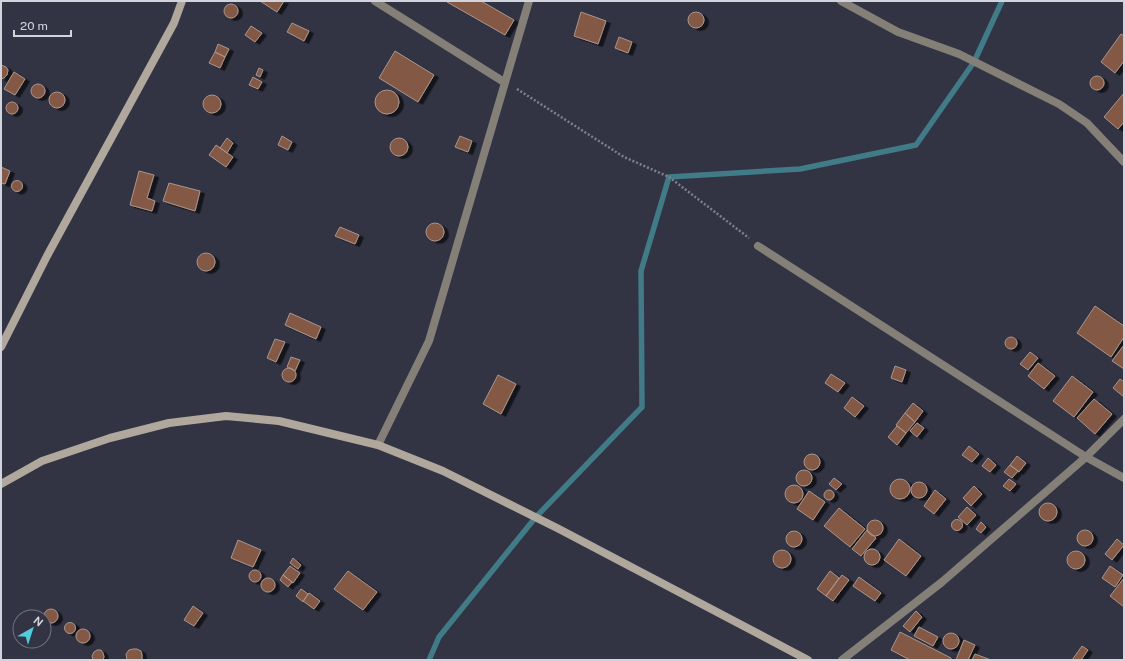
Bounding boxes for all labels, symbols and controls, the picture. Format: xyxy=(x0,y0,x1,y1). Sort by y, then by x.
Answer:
scale bar xyxy=(14,12,71,38)
text: 20 m xyxy=(20,19,48,33)
north arrow xyxy=(12,609,52,649)
text: N xyxy=(31,614,45,629)

